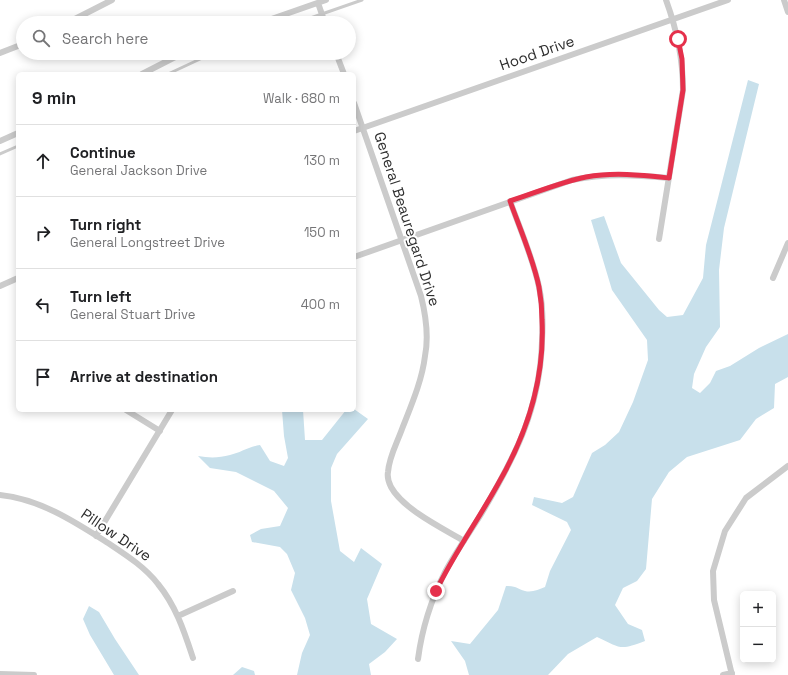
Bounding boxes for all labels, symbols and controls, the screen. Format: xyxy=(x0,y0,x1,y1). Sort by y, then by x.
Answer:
search box xyxy=(16,16,356,60)
icon: search xyxy=(30,27,52,49)
text: Search here xyxy=(62,29,148,48)
route start xyxy=(669,30,687,48)
street label: Hood Drive xyxy=(497,31,577,74)
text: 9 min xyxy=(32,87,76,109)
text: Walk · 680 m xyxy=(263,90,340,107)
street label: General Beauregard Drive xyxy=(370,129,445,309)
text: Continue xyxy=(70,143,136,162)
icon: ahead xyxy=(32,150,54,172)
text: 130 m xyxy=(304,152,340,169)
text: General Jackson Drive xyxy=(70,162,207,179)
text: Turn right xyxy=(70,215,141,234)
icon: right xyxy=(32,222,54,244)
text: 150 m xyxy=(304,224,340,241)
text: General Longstreet Drive xyxy=(70,234,225,251)
text: Turn left xyxy=(70,287,132,306)
icon: left xyxy=(32,294,54,316)
text: 400 m xyxy=(301,296,340,313)
text: General Stuart Drive xyxy=(70,306,195,323)
icon: arrive xyxy=(32,366,54,388)
text: Arrive at destination xyxy=(70,367,218,386)
street label: Pillow Drive xyxy=(77,504,155,565)
route end xyxy=(427,582,445,600)
map controls xyxy=(740,591,776,663)
button: + xyxy=(740,591,776,627)
button: − xyxy=(740,627,776,663)

